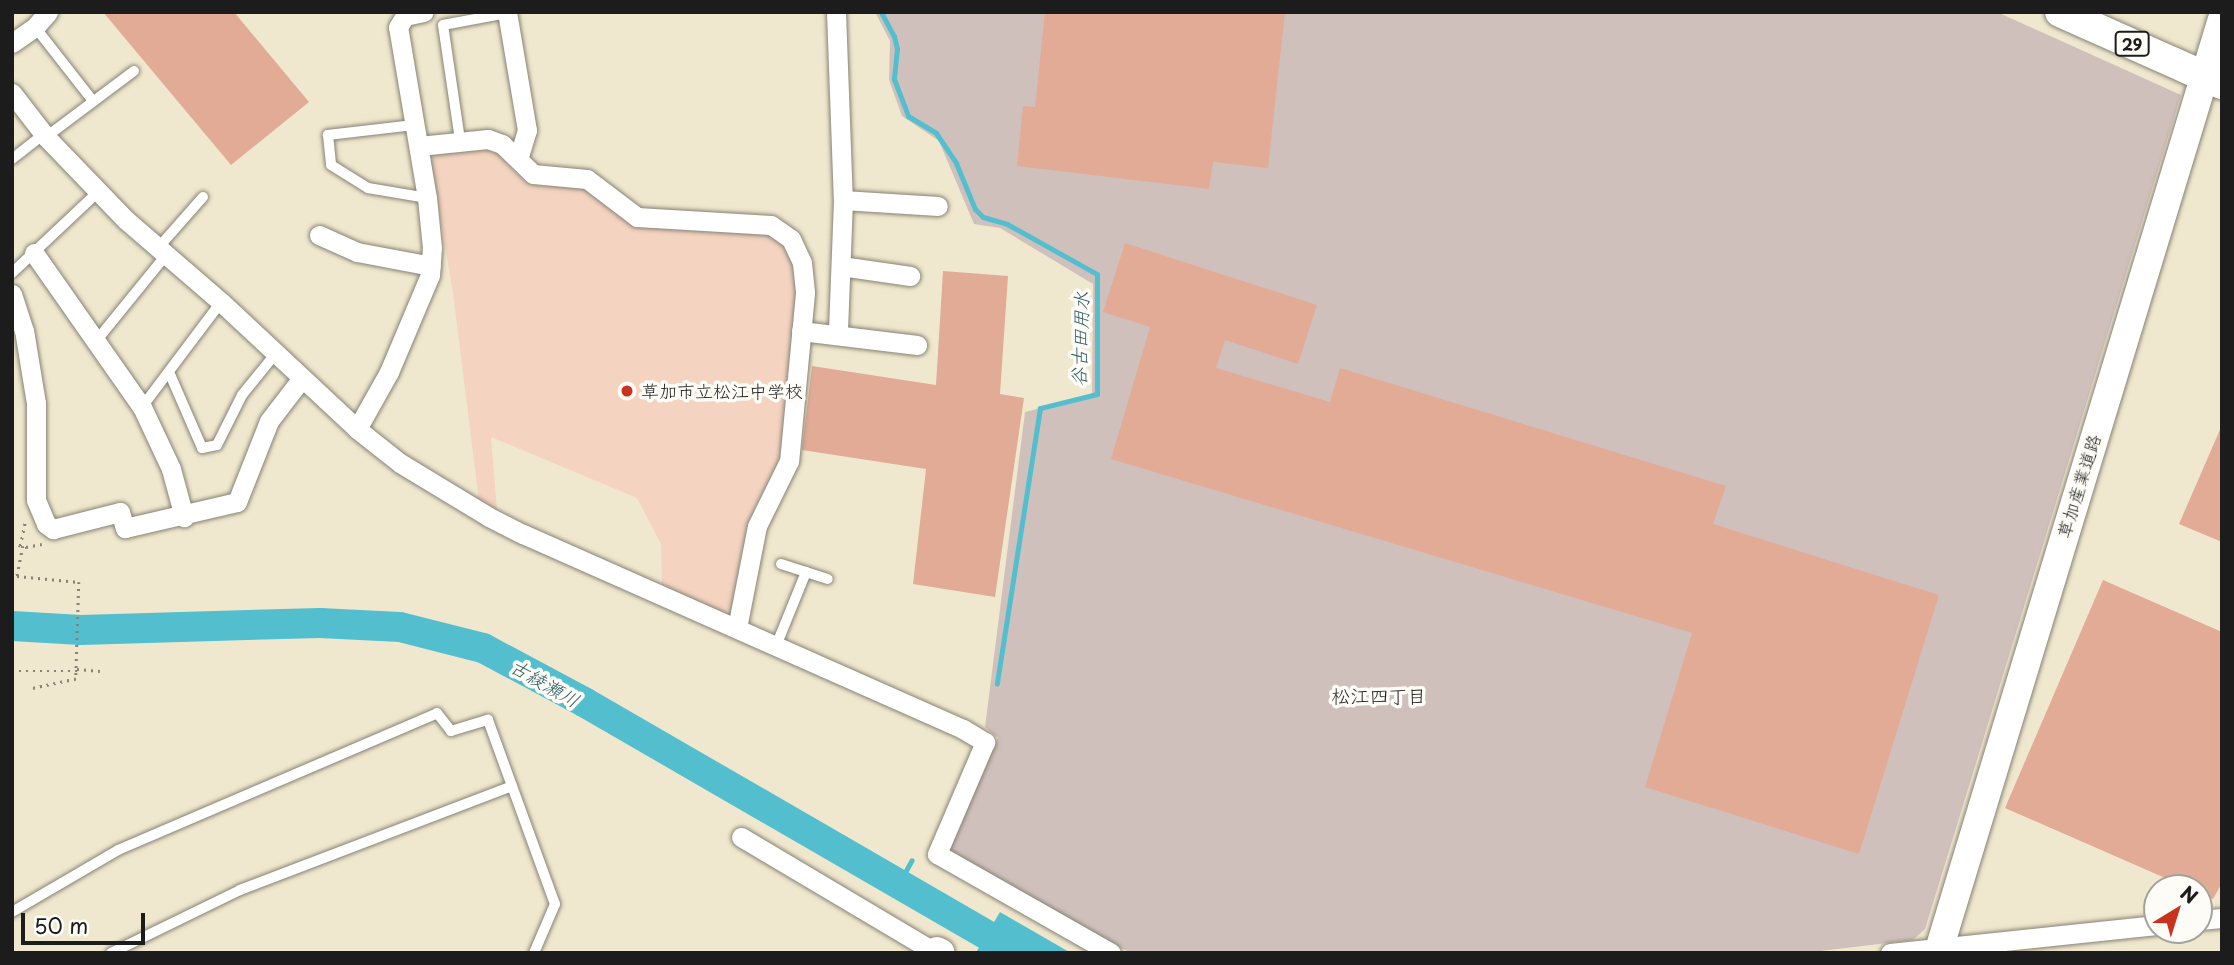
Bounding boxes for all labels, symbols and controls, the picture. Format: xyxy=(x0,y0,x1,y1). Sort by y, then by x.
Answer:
road number: 29 xyxy=(2114,32,2150,56)
water label: 谷古田用水 xyxy=(1067,291,1093,387)
place label: 草加市立松江中学校 xyxy=(641,380,803,402)
marker: 草加市立松江中学校 xyxy=(619,383,635,399)
street label: 草加産業道路 xyxy=(2053,431,2105,541)
water label: 古綾瀬川 xyxy=(506,654,584,712)
district label: 松江四丁目 xyxy=(1332,685,1426,707)
north arrow xyxy=(2143,874,2213,944)
text: N xyxy=(2175,878,2204,910)
scale bar xyxy=(24,898,149,942)
text: 50 m xyxy=(34,909,88,941)

